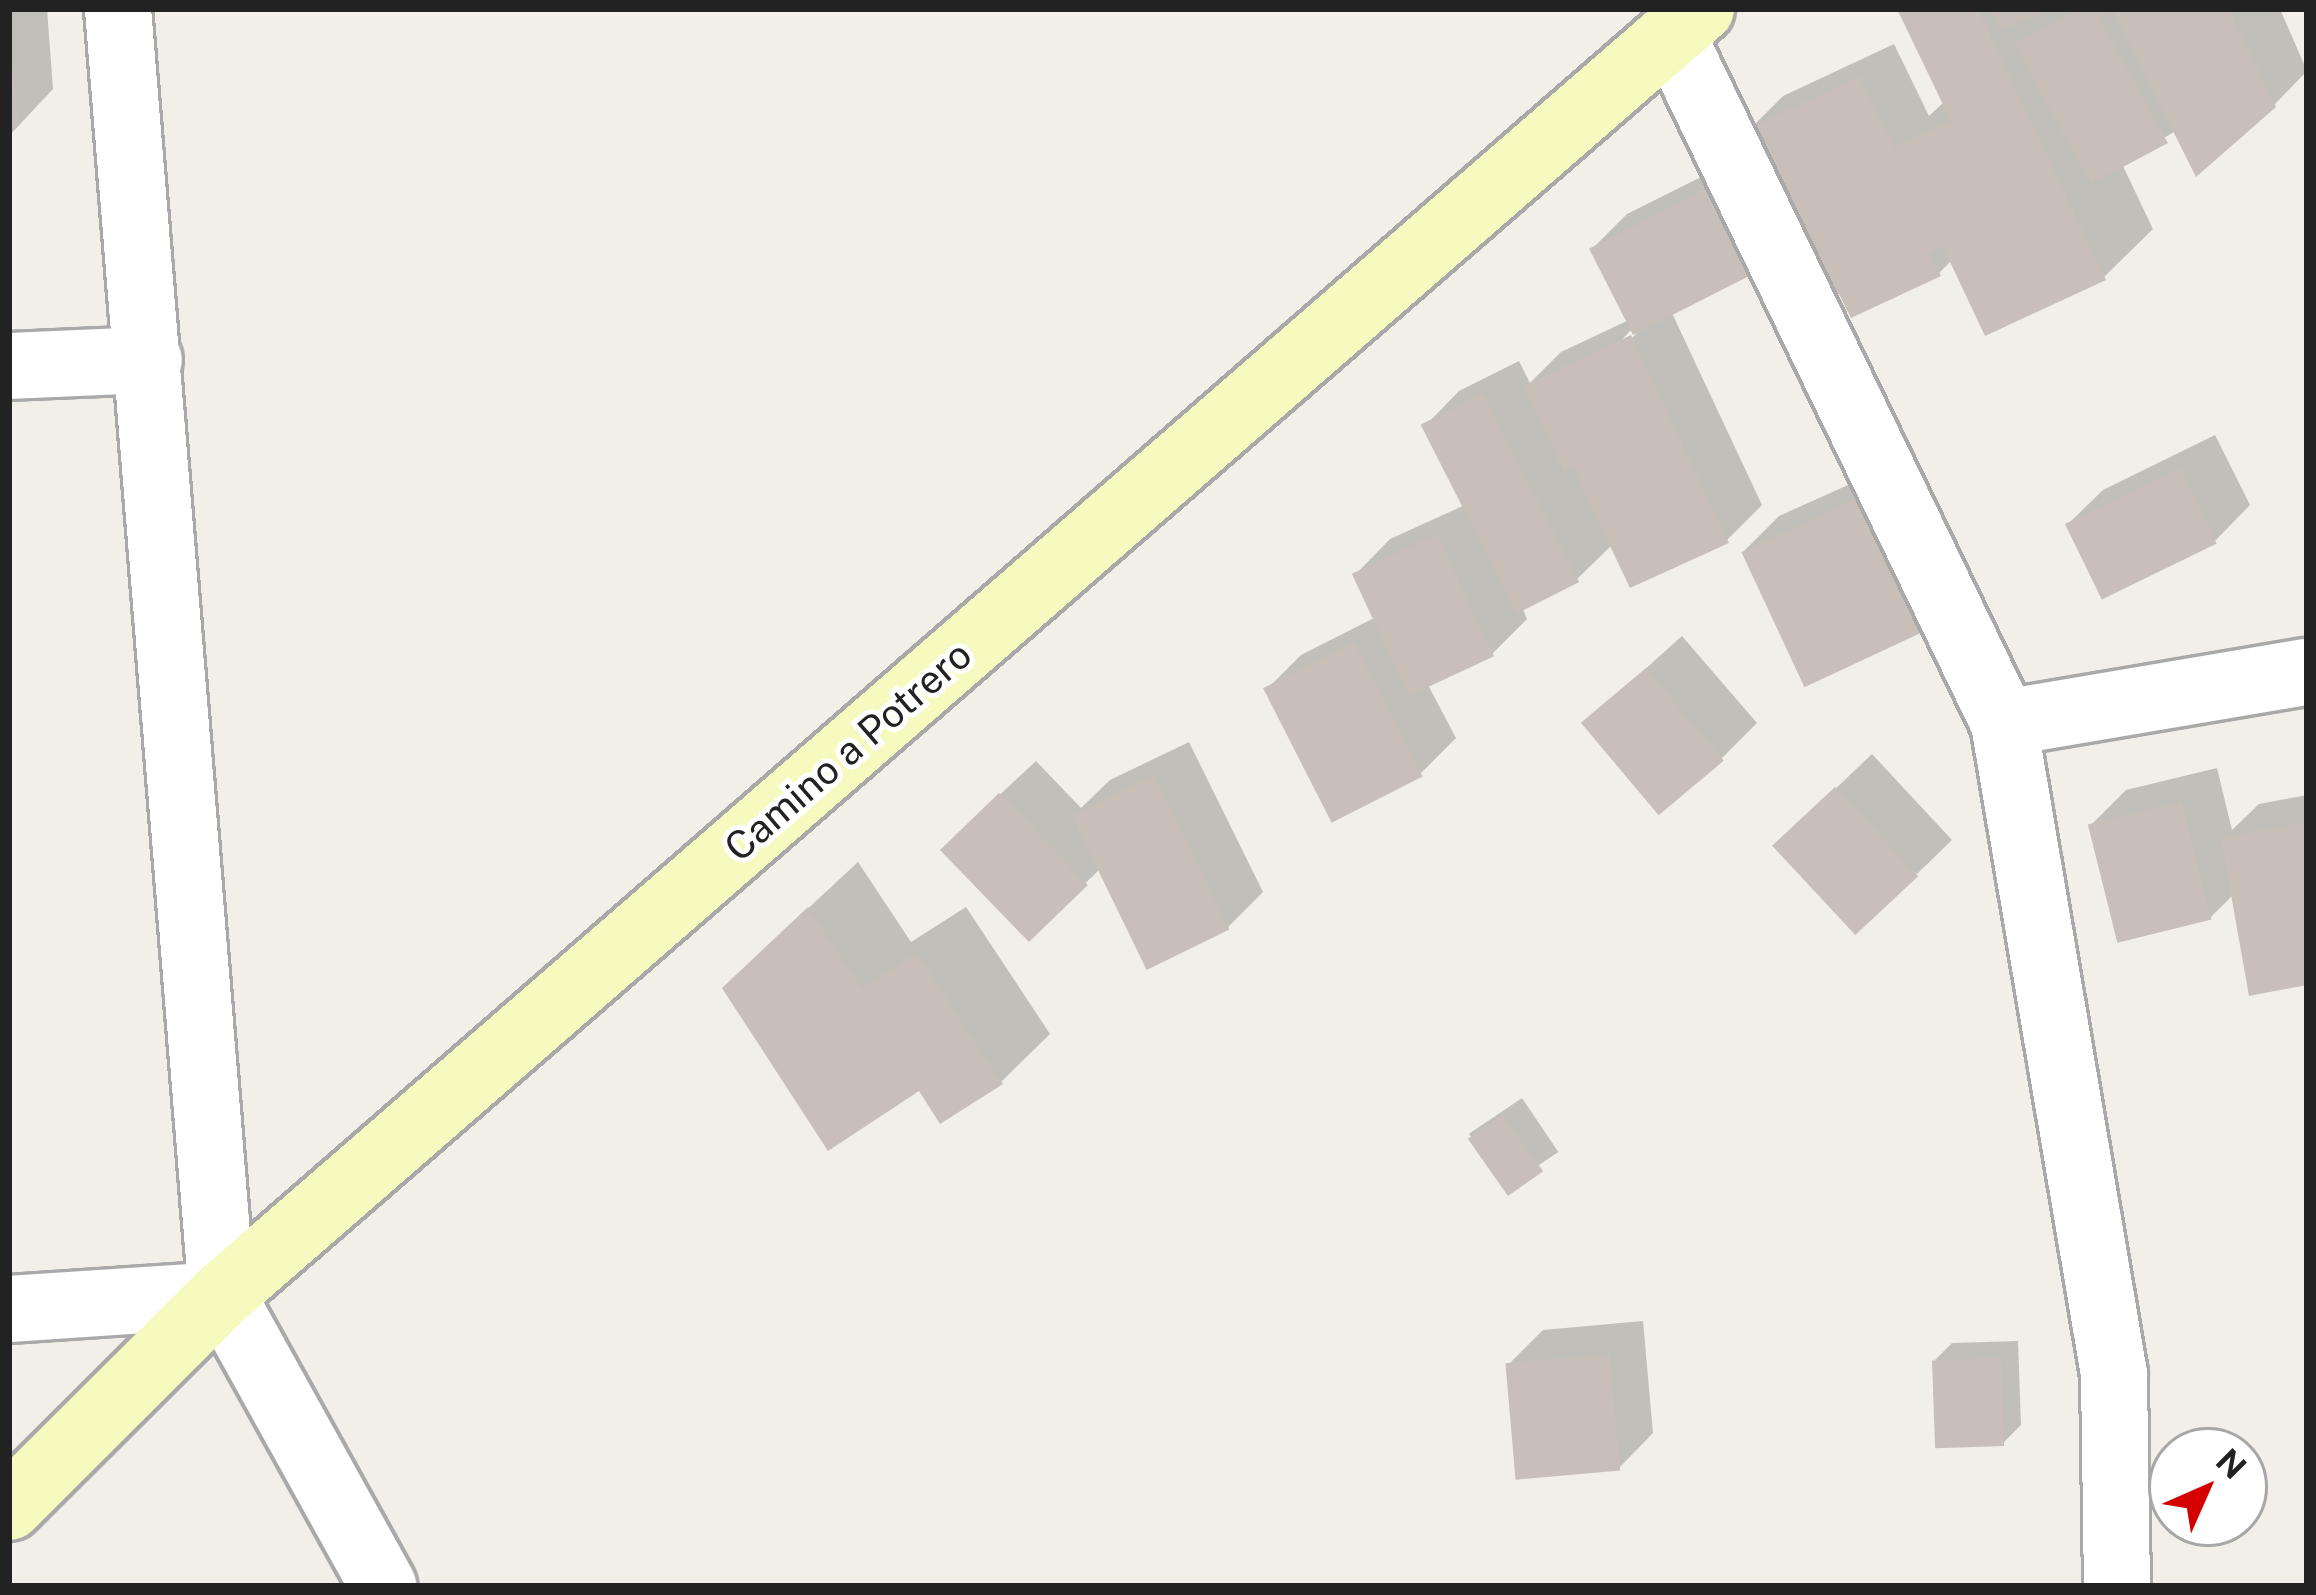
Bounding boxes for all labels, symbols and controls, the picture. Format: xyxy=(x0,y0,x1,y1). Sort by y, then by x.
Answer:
street label: Camino a Potrero xyxy=(715,631,981,871)
north arrow xyxy=(2148,1427,2268,1547)
text: N xyxy=(2209,1441,2254,1486)

